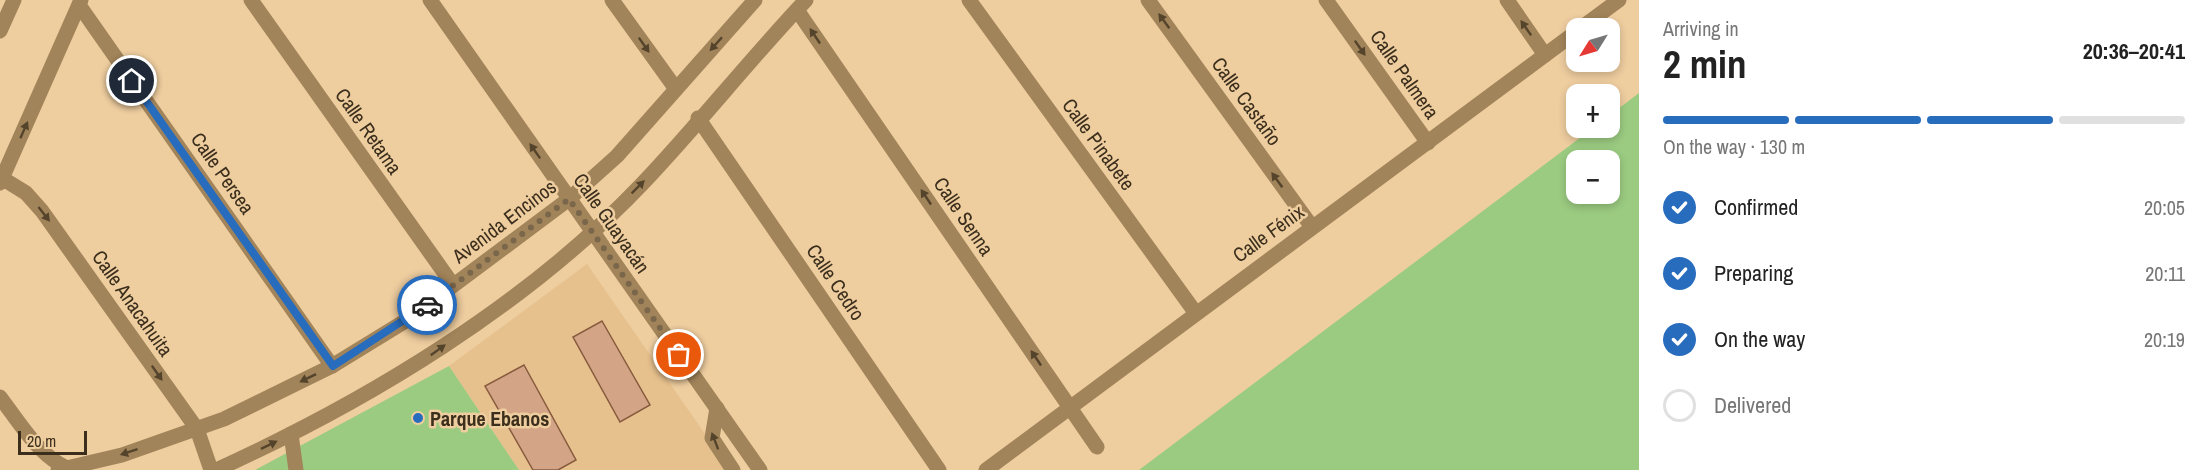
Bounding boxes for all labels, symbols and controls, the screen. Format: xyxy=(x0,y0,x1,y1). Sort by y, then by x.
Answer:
one-way arrow xyxy=(1158,14,1170,29)
text: Arriving in xyxy=(1663,15,1739,42)
north arrow xyxy=(1566,18,1620,72)
map controls xyxy=(1566,18,1620,204)
one-way arrow xyxy=(1520,20,1532,36)
street label: Calle Palmera xyxy=(1364,24,1446,124)
one-way arrow xyxy=(809,29,821,45)
one-way arrow xyxy=(638,36,650,52)
one-way arrow xyxy=(709,36,723,51)
text: 20:36–20:41 xyxy=(2083,36,2185,66)
text: 2 min xyxy=(1663,38,1747,90)
one-way arrow xyxy=(1354,39,1366,55)
street label: Calle Castaño xyxy=(1206,51,1288,151)
pin xyxy=(106,55,157,106)
icon: home xyxy=(115,64,148,97)
street label: Calle Retama xyxy=(329,83,409,179)
button: + xyxy=(1566,84,1620,138)
street label: Calle Pinabete xyxy=(1056,93,1142,195)
one-way arrow xyxy=(19,121,28,138)
street label: Calle Persea xyxy=(185,127,261,219)
text: On the way · 130 m xyxy=(1663,133,1805,160)
one-way arrow xyxy=(529,143,541,159)
button: − xyxy=(1566,150,1620,204)
street label: Calle Guayacán xyxy=(567,167,657,279)
street label: Calle Senna xyxy=(928,171,1000,261)
one-way arrow xyxy=(1272,172,1284,187)
street label: Avenida Encinos xyxy=(446,173,562,270)
one-way arrow xyxy=(631,180,646,194)
one-way arrow xyxy=(921,189,932,205)
icon: check xyxy=(1663,191,1696,224)
text: Confirmed xyxy=(1714,192,1798,222)
text: 20:05 xyxy=(2144,194,2185,221)
street label: Calle Fénix xyxy=(1227,197,1310,268)
one-way arrow xyxy=(38,206,50,222)
street label: Calle Cedro xyxy=(801,239,871,325)
street label: Calle Anacahuita xyxy=(86,244,180,362)
icon: check xyxy=(1663,257,1696,290)
text: Preparing xyxy=(1714,258,1793,288)
text: 20:11 xyxy=(2145,260,2185,287)
courier xyxy=(397,275,457,335)
icon: car xyxy=(411,289,444,322)
icon: check xyxy=(1663,323,1696,356)
text: On the way xyxy=(1714,324,1805,354)
text: 20:19 xyxy=(2144,326,2185,353)
pin xyxy=(653,329,704,380)
icon: bag xyxy=(662,338,695,371)
one-way arrow xyxy=(431,344,446,356)
one-way arrow xyxy=(1031,350,1042,366)
one-way arrow xyxy=(151,364,163,380)
one-way arrow xyxy=(300,373,317,382)
text: Delivered xyxy=(1714,390,1791,420)
place label: Parque Ebanos xyxy=(430,405,549,432)
marker: Parque Ebanos xyxy=(411,411,425,425)
scale bar xyxy=(18,428,87,456)
text: 20 m xyxy=(27,430,56,452)
one-way arrow xyxy=(710,432,720,450)
one-way arrow xyxy=(260,441,277,450)
one-way arrow xyxy=(120,448,138,458)

